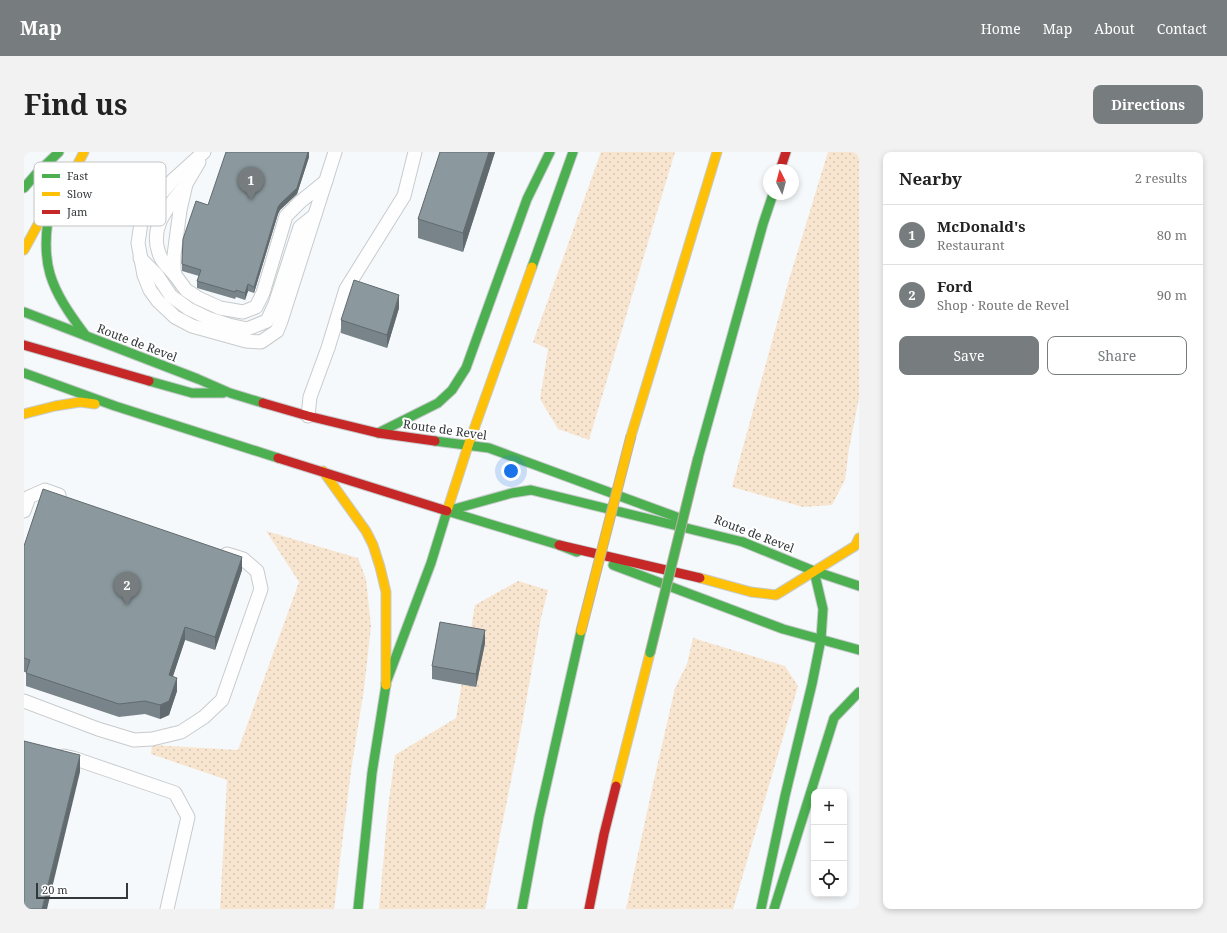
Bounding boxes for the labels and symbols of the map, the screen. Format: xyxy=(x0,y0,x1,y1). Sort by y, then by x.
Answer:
legend xyxy=(34,162,166,226)
north arrow xyxy=(763,164,799,200)
pin: 1 xyxy=(238,167,264,200)
text: Fast xyxy=(67,168,88,183)
text: Slow xyxy=(67,186,93,201)
text: Jam xyxy=(66,204,88,219)
street label: Route de Revel xyxy=(95,319,180,366)
street label: Route de Revel xyxy=(402,415,488,444)
your location xyxy=(501,461,521,481)
street label: Route de Revel xyxy=(712,510,797,557)
pin: 2 xyxy=(114,572,140,605)
scale bar xyxy=(36,881,128,900)

